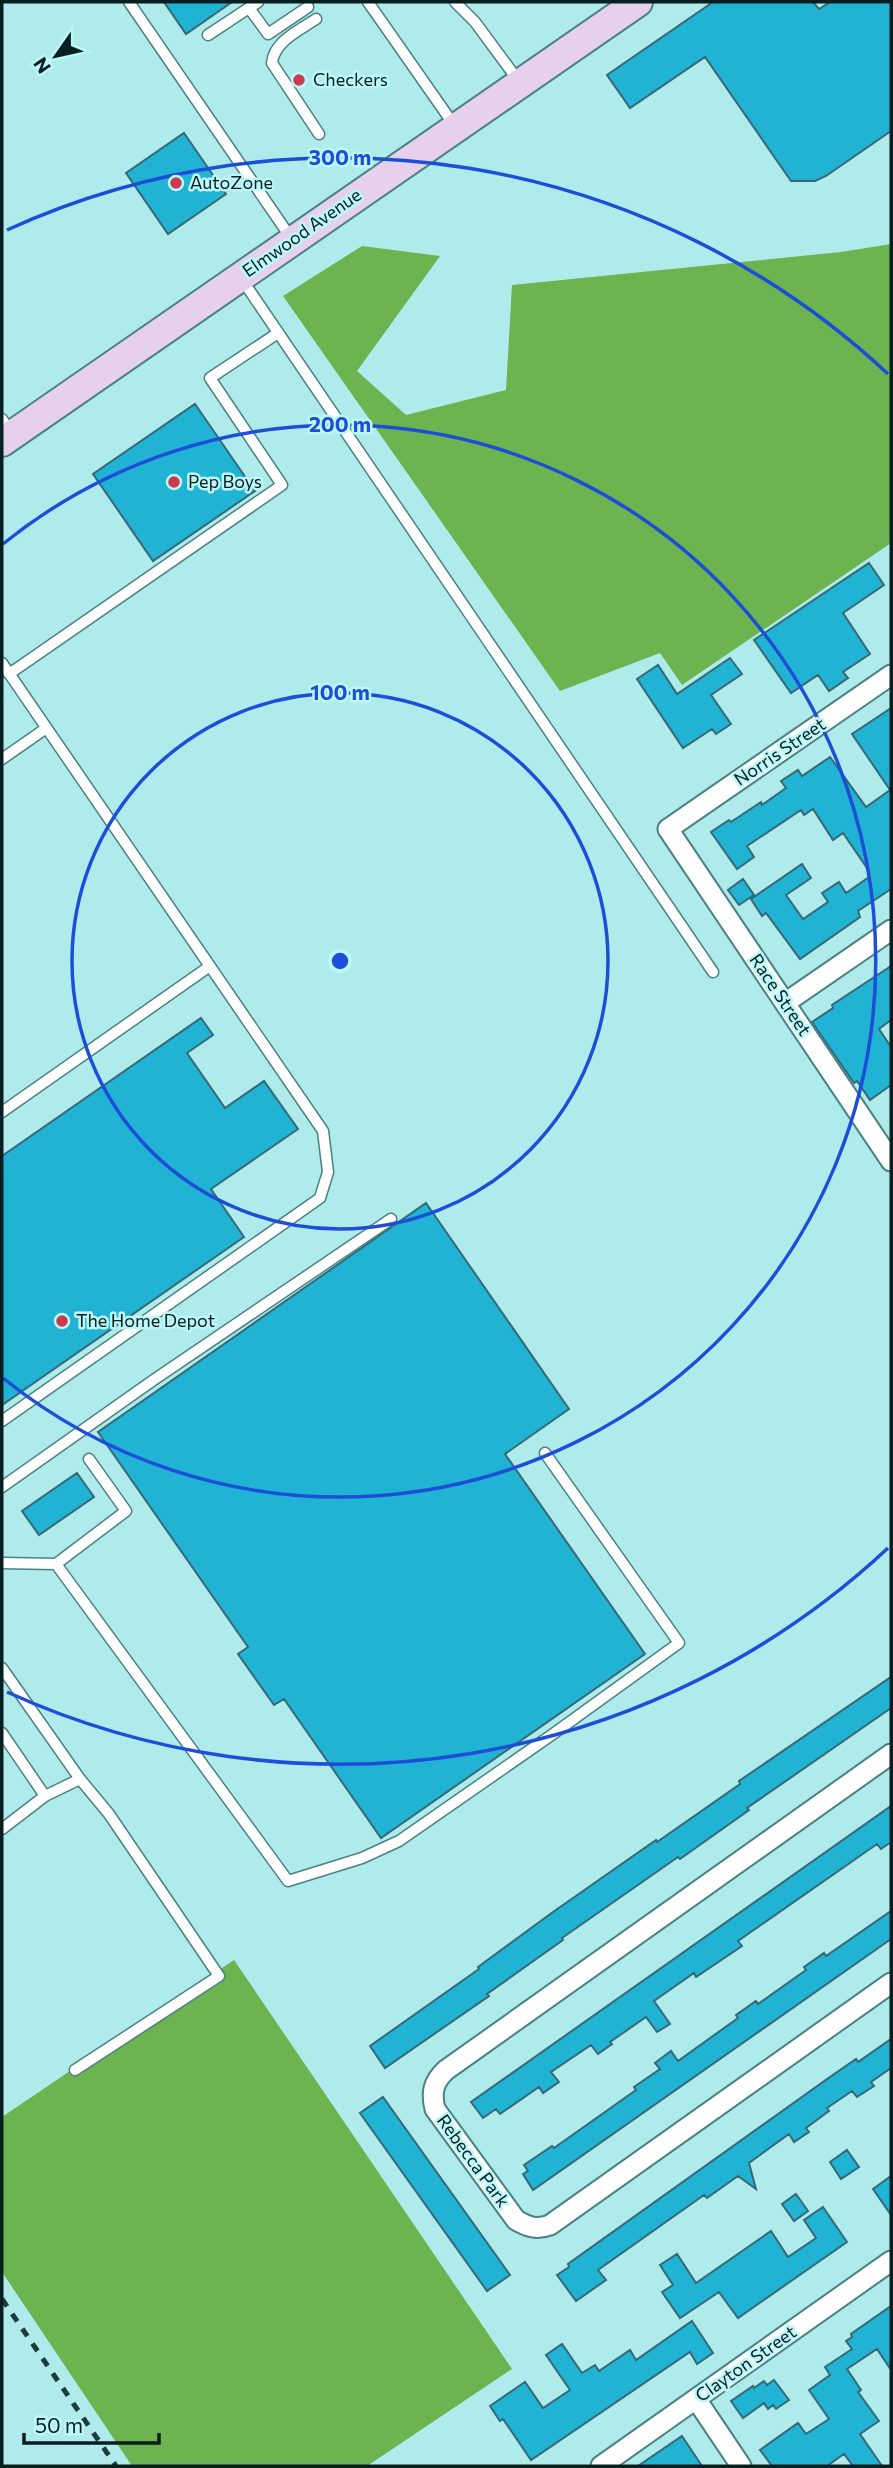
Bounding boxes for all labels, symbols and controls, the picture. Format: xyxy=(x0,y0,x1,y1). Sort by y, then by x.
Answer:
north arrow xyxy=(21,21,91,91)
text: N xyxy=(28,53,55,78)
place label: Checkers xyxy=(313,68,388,90)
marker: Checkers xyxy=(291,72,307,88)
text: 300 m xyxy=(309,144,371,169)
place label: AutoZone xyxy=(190,171,273,193)
marker: AutoZone xyxy=(168,175,184,191)
street label: Elmwood Avenue xyxy=(238,183,365,281)
text: 200 m xyxy=(309,411,371,436)
place label: Pep Boys xyxy=(188,470,262,492)
marker: Pep Boys xyxy=(166,474,182,490)
text: 100 m xyxy=(310,679,370,704)
street label: Norris Street xyxy=(729,712,829,790)
centre of rings xyxy=(328,949,352,973)
street label: Race Street xyxy=(745,949,816,1040)
place label: The Home Depot xyxy=(76,1309,215,1331)
marker: The Home Depot xyxy=(54,1313,70,1329)
street label: Rebecca Park xyxy=(433,2110,515,2211)
street label: Clayton Street xyxy=(691,2320,800,2406)
scale bar xyxy=(24,2402,159,2446)
text: 50 m xyxy=(35,2412,83,2437)

